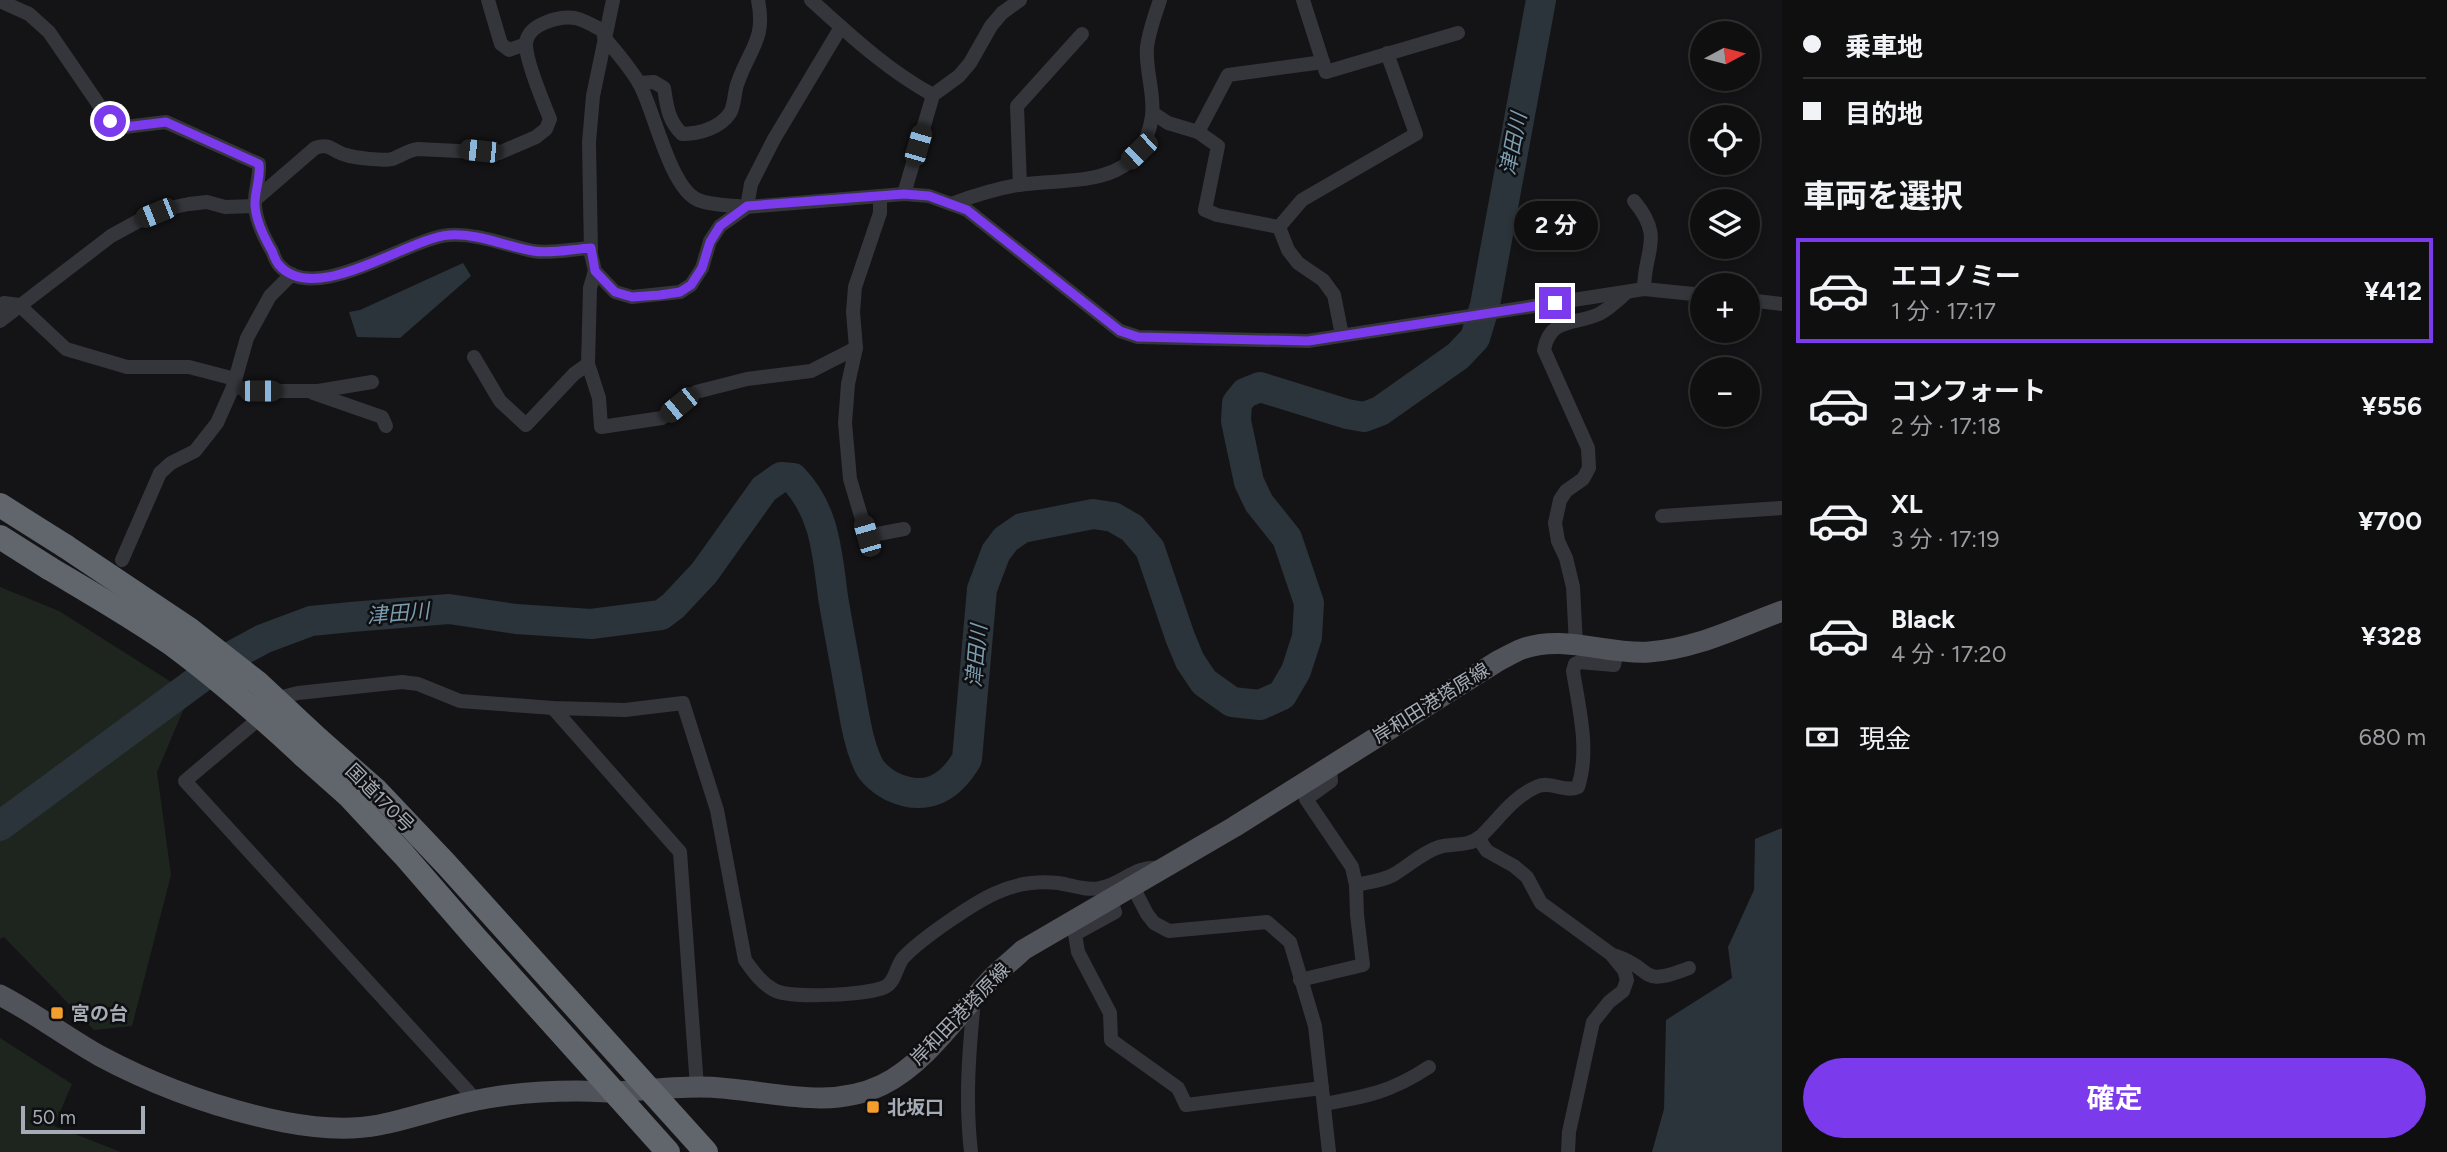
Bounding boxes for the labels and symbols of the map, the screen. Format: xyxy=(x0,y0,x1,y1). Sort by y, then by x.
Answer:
north arrow xyxy=(1690,21,1760,91)
route start xyxy=(94,105,126,137)
water label: 津田川 xyxy=(1495,109,1532,177)
car xyxy=(903,122,934,168)
car xyxy=(1117,129,1162,173)
car xyxy=(459,138,502,164)
car xyxy=(133,195,180,231)
callout: 2 分 xyxy=(1513,202,1597,250)
route end xyxy=(1539,287,1571,319)
car xyxy=(240,381,282,402)
car xyxy=(657,384,702,426)
car xyxy=(852,513,883,559)
water label: 津田川 xyxy=(366,598,432,628)
water label: 津田川 xyxy=(961,622,991,688)
street label: 岸和田港塔原線 xyxy=(1369,658,1493,748)
street label: 国道170号 xyxy=(341,759,419,837)
street label: 岸和田港塔原線 xyxy=(906,958,1014,1070)
place label: 宮の台 xyxy=(71,1002,128,1025)
marker: 宮の台 xyxy=(49,1005,65,1021)
place label: 北坂口 xyxy=(887,1096,944,1119)
marker: 北坂口 xyxy=(865,1099,881,1115)
scale bar xyxy=(21,1103,145,1135)

